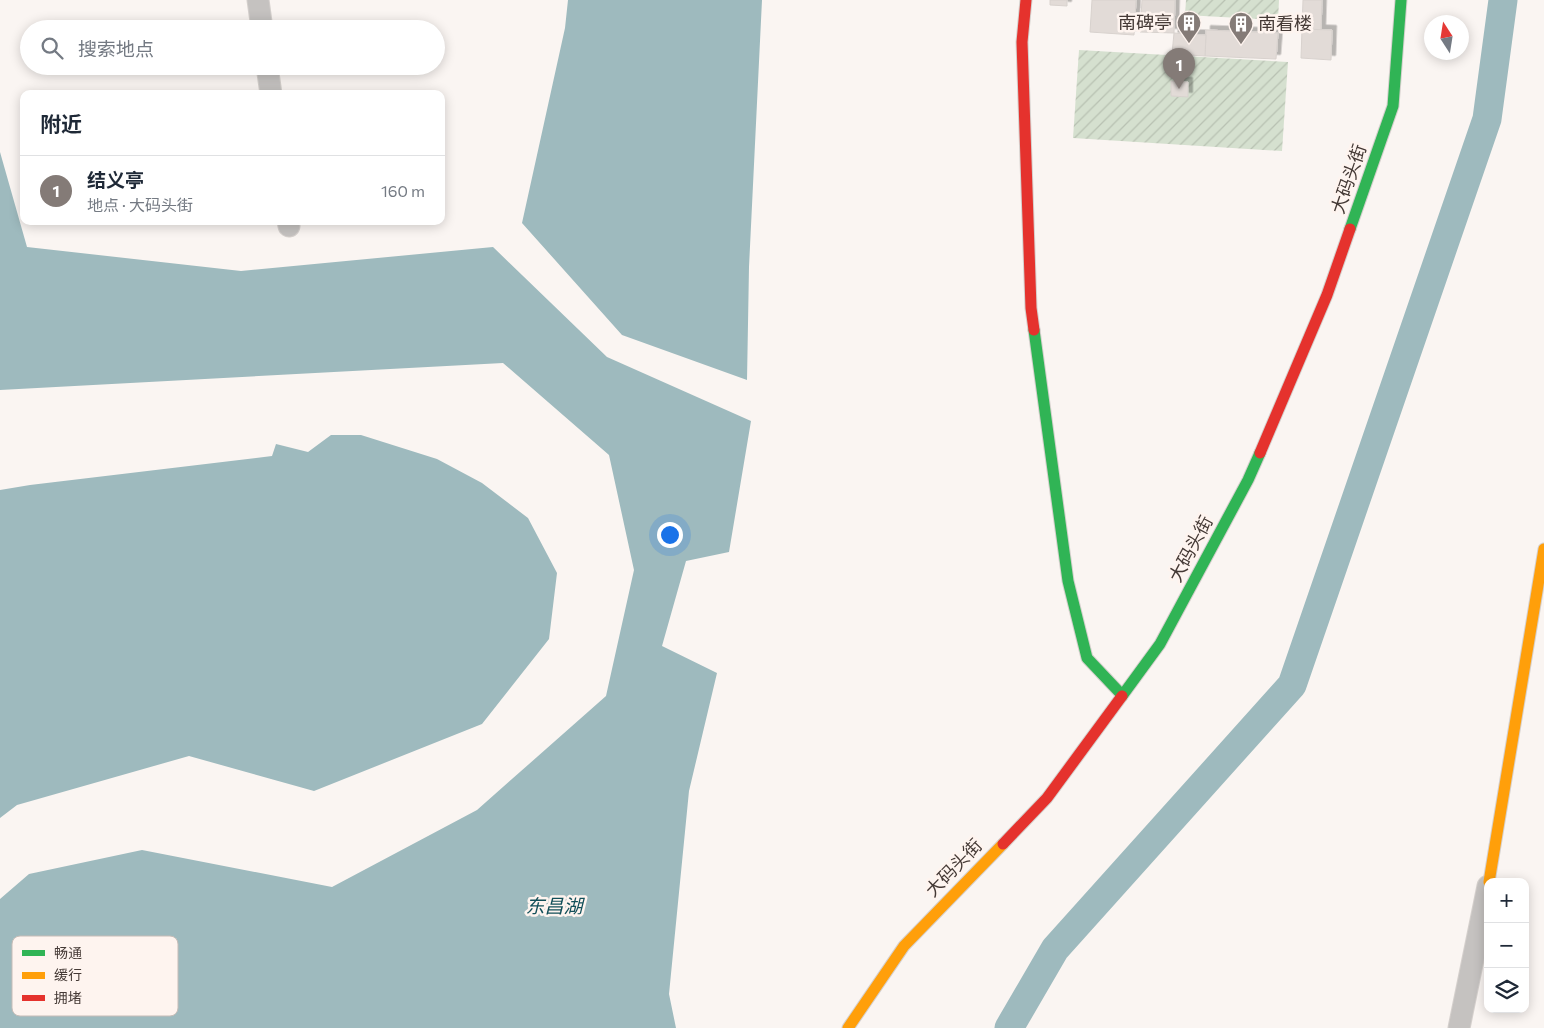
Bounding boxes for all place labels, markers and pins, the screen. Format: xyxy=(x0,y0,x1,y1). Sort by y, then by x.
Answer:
building icon: 南碑亭 xyxy=(1176,10,1202,44)
place label: 南碑亭 xyxy=(1118,11,1172,33)
building icon: 南看楼 xyxy=(1228,11,1254,45)
place label: 南看楼 xyxy=(1258,12,1312,34)
pin: 1 xyxy=(1163,48,1195,89)

